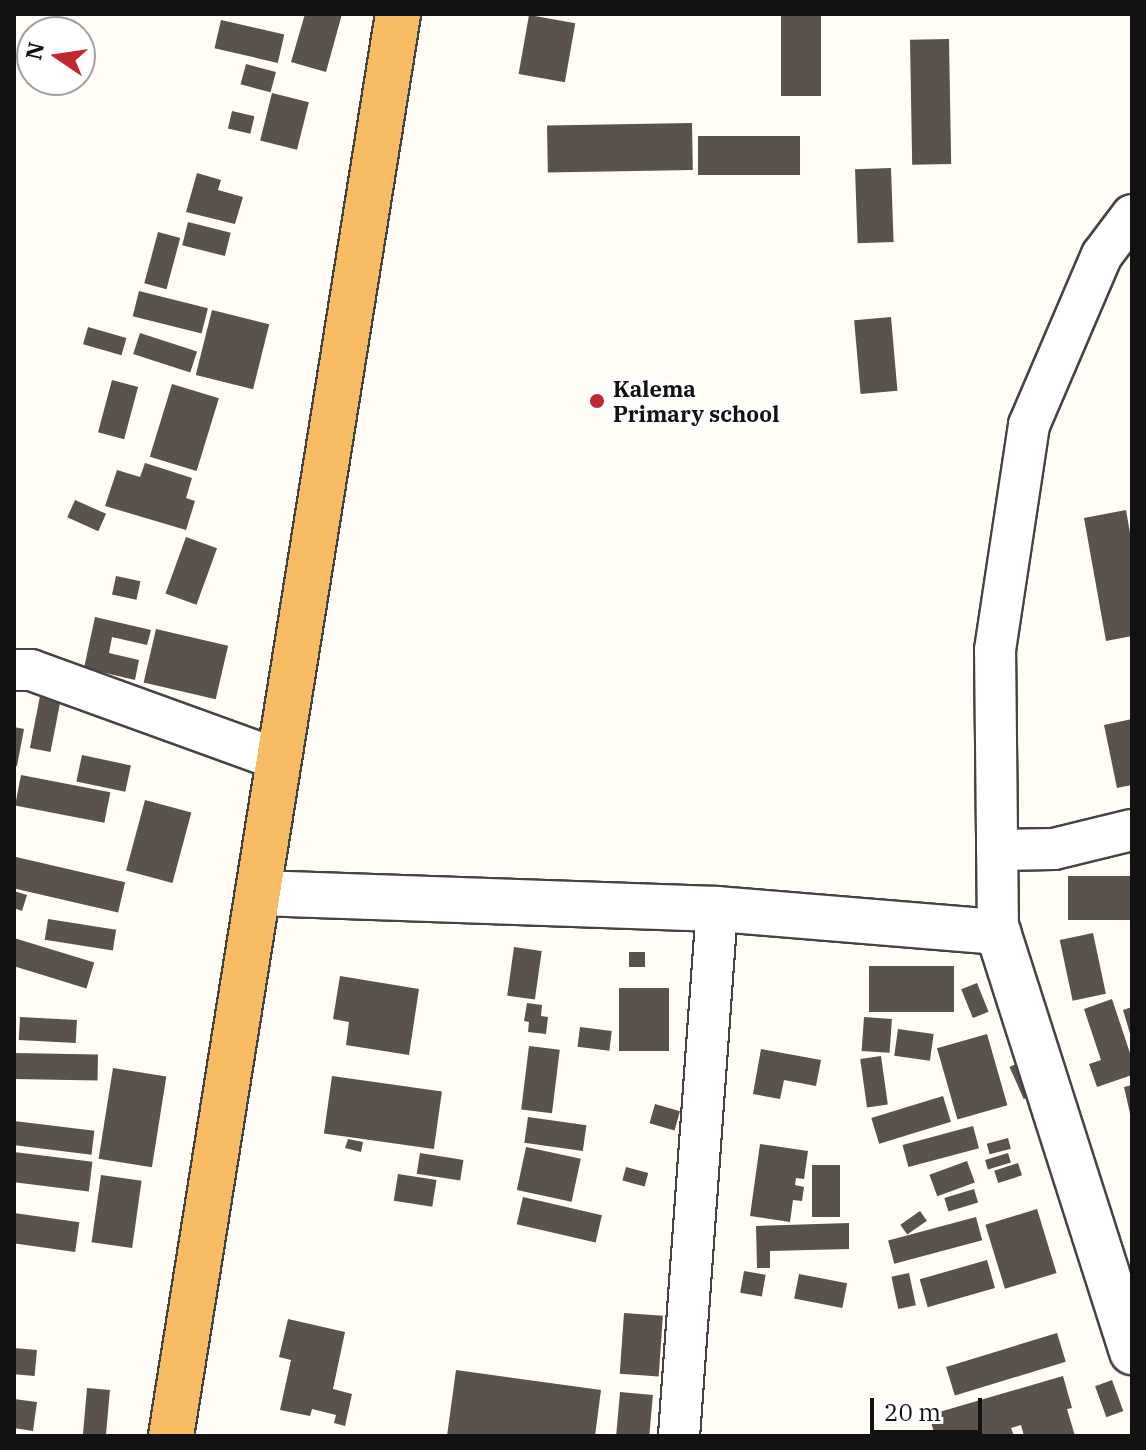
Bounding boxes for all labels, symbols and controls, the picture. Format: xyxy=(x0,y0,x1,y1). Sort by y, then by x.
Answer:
north arrow xyxy=(16,16,96,96)
text: N xyxy=(18,39,50,63)
place label: Kalema Primary school xyxy=(613,375,779,426)
marker: Kalema Primary school xyxy=(588,392,606,410)
scale bar xyxy=(874,1382,986,1432)
text: 20 m xyxy=(884,1396,941,1428)

